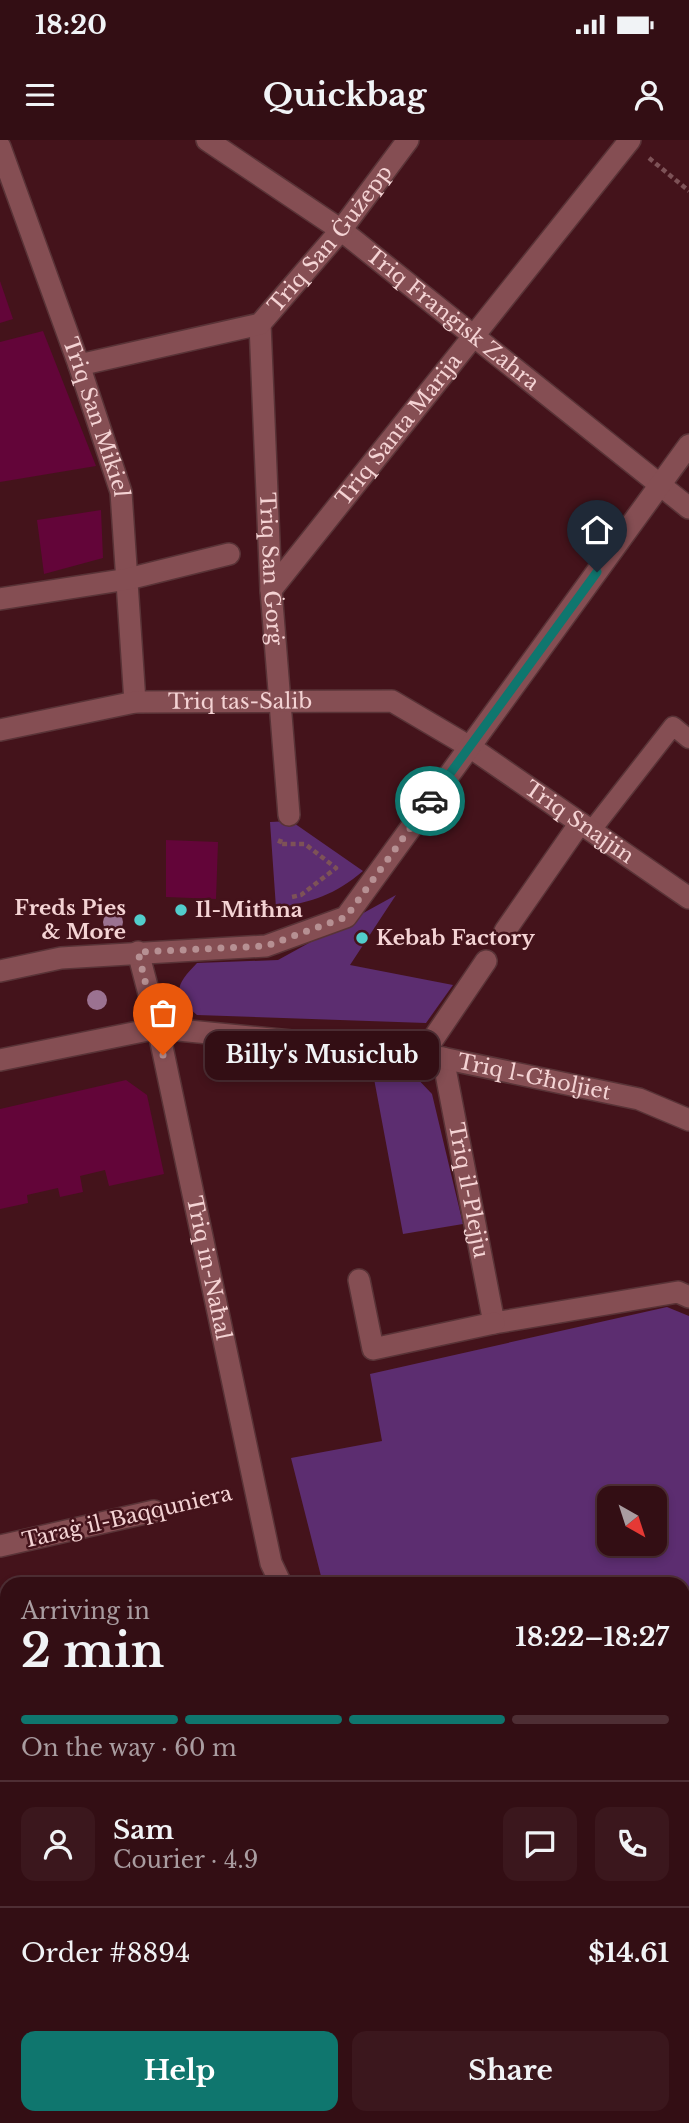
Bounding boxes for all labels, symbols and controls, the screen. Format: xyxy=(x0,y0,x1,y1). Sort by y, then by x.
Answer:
text: 18:20 xyxy=(35,9,107,41)
text: Quickbag xyxy=(263,75,426,115)
icon: menu xyxy=(21,76,59,114)
icon: person xyxy=(630,76,668,114)
street label: Triq San Ġużepp xyxy=(263,160,398,318)
street label: Triq Franġisk Zahra xyxy=(361,242,545,396)
street label: Triq San Mikiel xyxy=(57,334,134,498)
street label: Triq Santa Marija xyxy=(330,348,468,511)
street label: Triq San Ġorġ xyxy=(254,492,288,646)
pin xyxy=(567,500,627,572)
icon: home xyxy=(578,511,616,549)
street label: Triq tas-Salib xyxy=(168,688,312,715)
courier xyxy=(395,766,465,836)
street label: Triq Snajjin xyxy=(519,775,639,869)
icon: car xyxy=(411,782,449,820)
place label: Freds Pies & More xyxy=(14,895,126,945)
place label: Il-Mitħna xyxy=(195,897,303,923)
marker: Il-Mitħna xyxy=(173,902,189,918)
marker: Freds Pies & More xyxy=(132,912,148,928)
place label: Kebab Factory xyxy=(376,925,535,951)
marker: Kebab Factory xyxy=(354,930,370,946)
pin xyxy=(133,983,193,1055)
icon: bag xyxy=(144,994,182,1032)
callout: Billy's Musiclub xyxy=(205,1030,440,1080)
text: Billy's Musiclub xyxy=(225,1041,419,1069)
street label: Triq l-Għoljiet xyxy=(455,1049,613,1106)
street label: Triq il-Plejju xyxy=(443,1121,494,1260)
street label: Triq in-Naħal xyxy=(181,1194,237,1342)
street label: Taraġ il-Baqquniera xyxy=(20,1480,235,1554)
north arrow xyxy=(597,1486,667,1556)
map controls xyxy=(597,1486,667,1556)
text: Arriving in xyxy=(21,1597,150,1625)
text: 18:22–18:27 xyxy=(515,1621,669,1653)
text: 2 min xyxy=(21,1622,164,1679)
text: On the way · 60 m xyxy=(21,1734,237,1762)
button: person xyxy=(21,1807,95,1881)
button: chat xyxy=(503,1807,577,1881)
button: phone xyxy=(595,1807,669,1881)
text: Sam xyxy=(113,1814,174,1846)
text: Courier · 4.9 xyxy=(113,1846,258,1874)
text: Order #8894 xyxy=(21,1937,190,1969)
text: $14.61 xyxy=(588,1937,669,1969)
button: Help xyxy=(21,2031,338,2111)
button: Share xyxy=(352,2031,669,2111)

